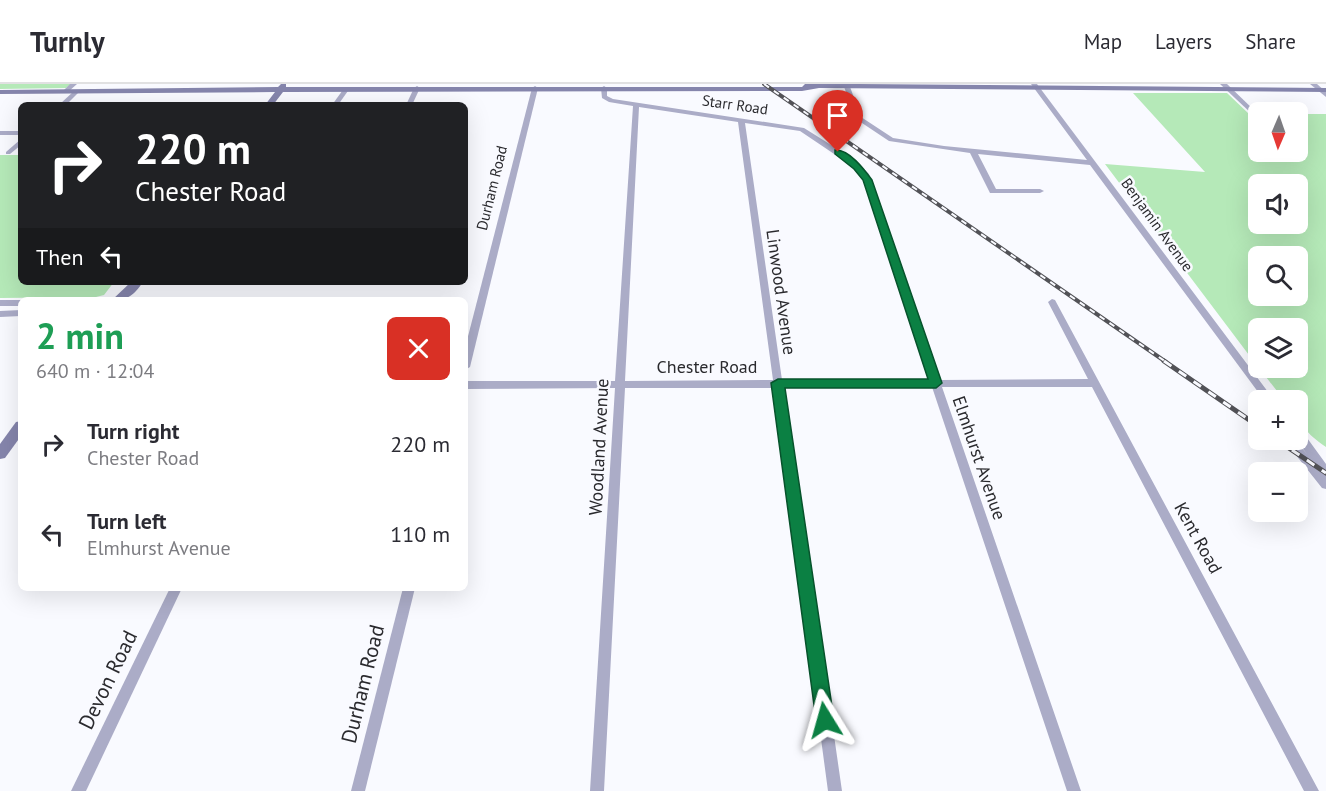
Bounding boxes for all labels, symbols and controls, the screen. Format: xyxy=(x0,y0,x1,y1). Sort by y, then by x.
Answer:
text: Turnly xyxy=(30,23,105,60)
text: Map xyxy=(1084,28,1122,55)
text: Layers xyxy=(1155,28,1212,55)
text: Share xyxy=(1245,28,1296,55)
street label: Starr Road xyxy=(701,90,769,119)
pin xyxy=(812,90,863,152)
icon: arrive xyxy=(821,99,854,132)
north arrow xyxy=(1248,102,1308,162)
map controls xyxy=(1248,102,1308,522)
text: 220 m xyxy=(135,121,251,176)
icon: right xyxy=(36,126,114,204)
street label: Durham Road xyxy=(472,144,511,232)
text: Chester Road xyxy=(135,174,286,208)
street label: Benjamin Avenue xyxy=(1117,174,1198,275)
button: sound xyxy=(1248,174,1308,234)
street label: Linwood Avenue xyxy=(761,228,802,356)
icon: left xyxy=(95,240,128,273)
text: Then xyxy=(36,243,83,271)
button: search xyxy=(1248,246,1308,306)
text: 2 min xyxy=(36,312,124,359)
button: close xyxy=(387,317,450,380)
button: layers xyxy=(1248,318,1308,378)
street label: Chester Road xyxy=(657,355,757,378)
text: 640 m · 12:04 xyxy=(36,358,154,384)
street label: Woodland Avenue xyxy=(583,378,614,516)
button: + xyxy=(1248,390,1308,450)
street label: Elmhurst Avenue xyxy=(948,393,1011,523)
text: Turn right xyxy=(87,417,179,445)
icon: right xyxy=(36,428,69,461)
text: 220 m xyxy=(390,430,450,458)
text: Chester Road xyxy=(87,445,199,471)
button: − xyxy=(1248,462,1308,522)
street label: Kent Road xyxy=(1169,498,1227,577)
text: Turn left xyxy=(87,507,167,535)
icon: left xyxy=(36,518,69,551)
text: 110 m xyxy=(390,520,450,548)
text: Elmhurst Avenue xyxy=(87,535,231,561)
street label: Durham Road xyxy=(335,622,390,746)
street label: Devon Road xyxy=(72,626,143,734)
position arrow xyxy=(793,688,857,752)

